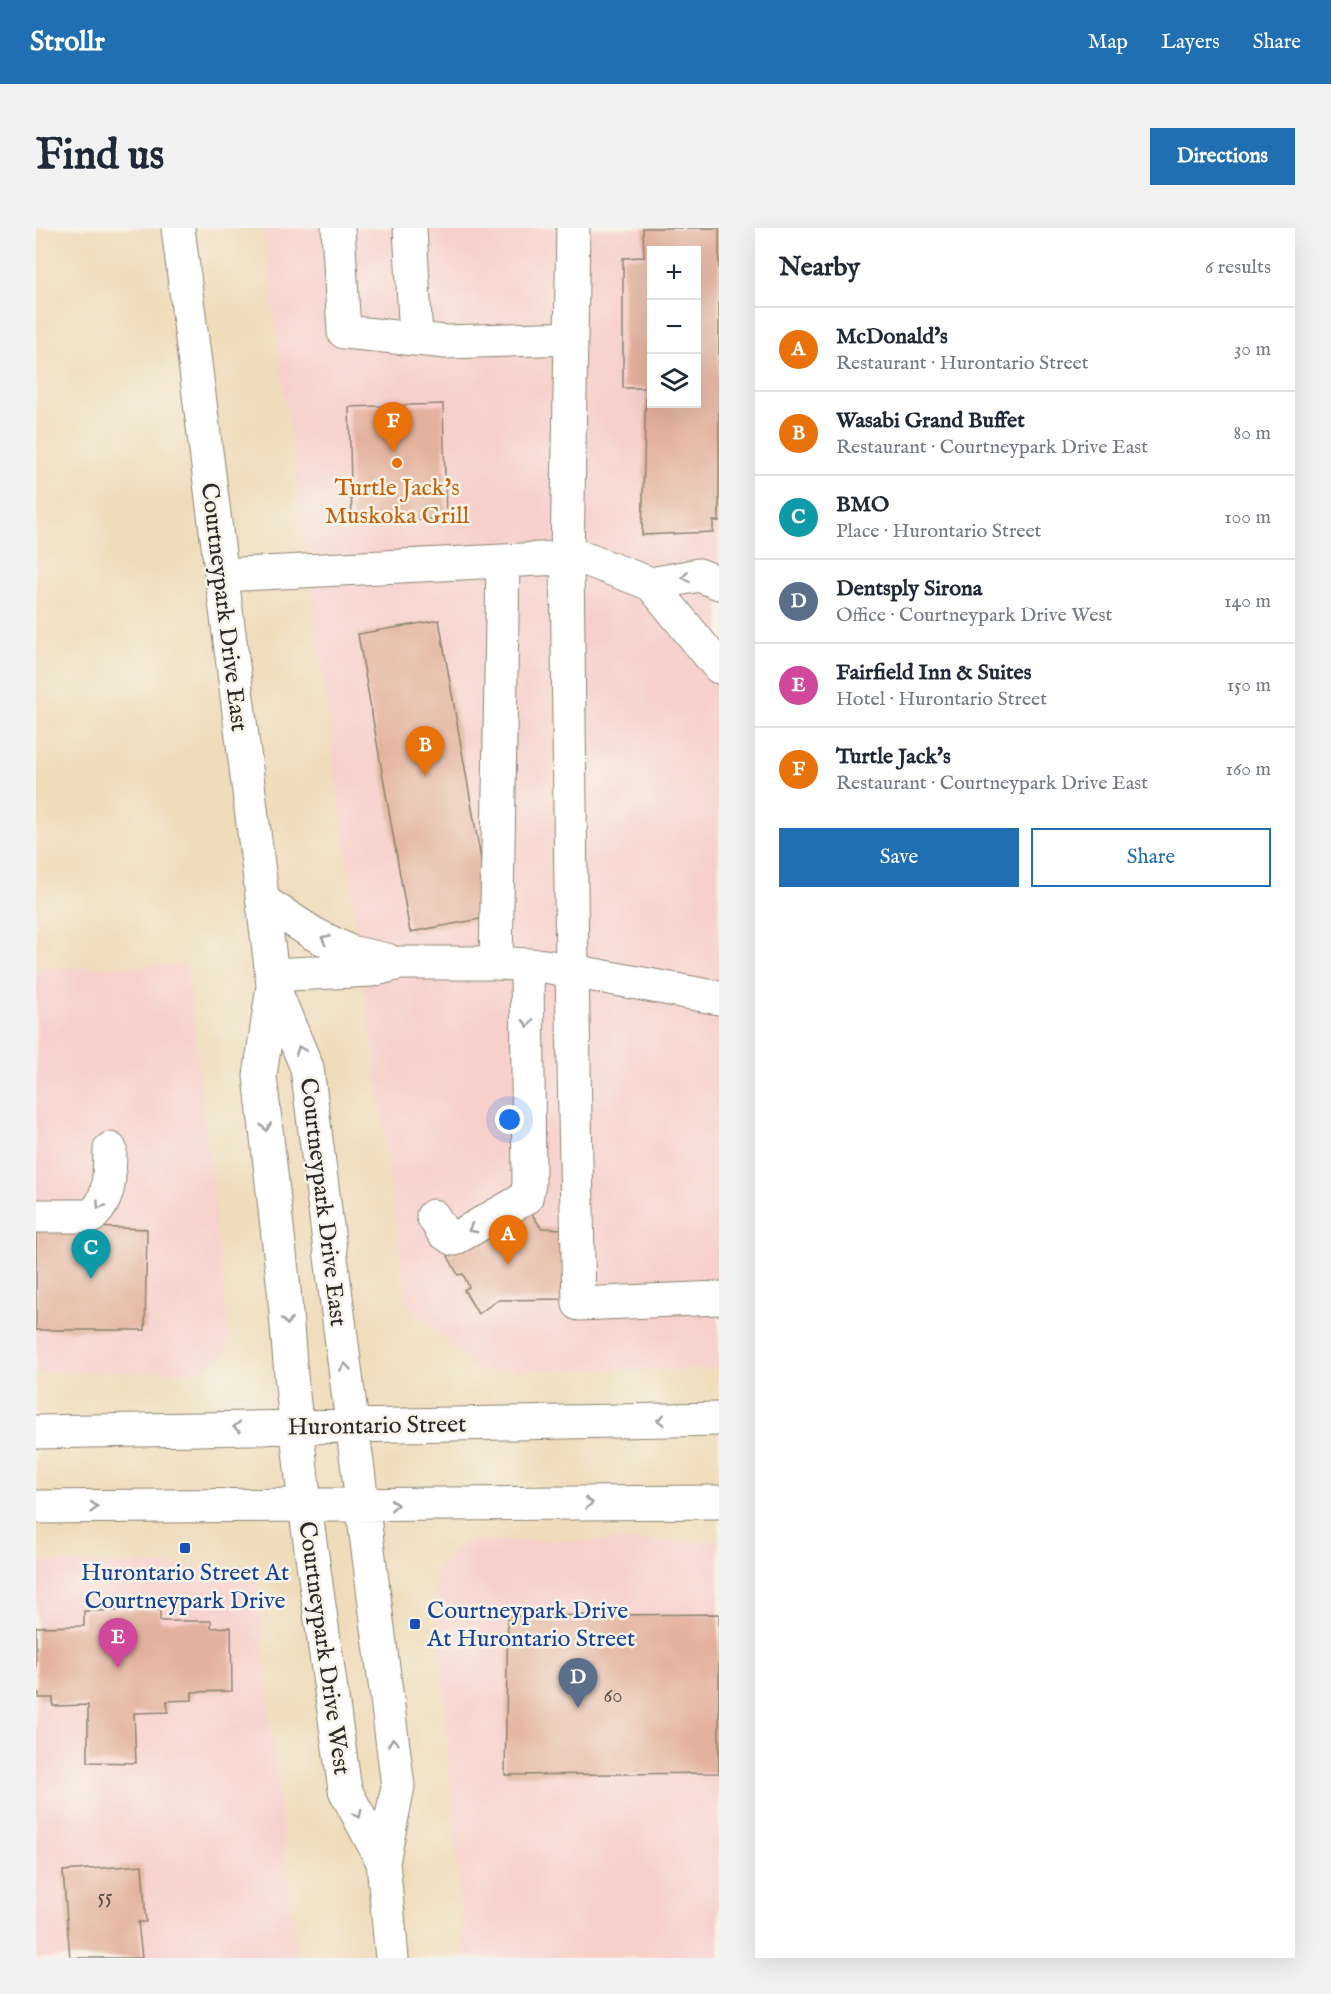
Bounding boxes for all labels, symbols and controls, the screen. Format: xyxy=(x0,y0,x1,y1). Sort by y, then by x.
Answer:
text: Strollr xyxy=(30,25,105,60)
text: Map xyxy=(1088,29,1128,56)
text: Layers xyxy=(1161,29,1220,56)
text: Share xyxy=(1253,29,1301,56)
button: Directions xyxy=(1150,128,1295,185)
text: Find us xyxy=(36,130,164,183)
map controls xyxy=(647,246,701,408)
button: + xyxy=(647,246,701,300)
text: Nearby xyxy=(779,251,860,284)
text: 6 results xyxy=(1205,255,1271,280)
button: − xyxy=(647,300,701,354)
text: McDonald's xyxy=(836,323,948,351)
text: A xyxy=(792,337,805,362)
text: 30 m xyxy=(1234,337,1271,362)
text: Restaurant · Hurontario Street xyxy=(836,351,1089,376)
button: layers xyxy=(647,354,701,408)
pin: F xyxy=(374,402,412,452)
text: Wasabi Grand Buffet xyxy=(836,407,1025,435)
text: B xyxy=(792,421,805,446)
text: 80 m xyxy=(1234,421,1271,446)
text: Restaurant · Courtneypark Drive East xyxy=(836,435,1148,460)
marker: Turtle Jack's Muskoka Grill xyxy=(390,456,404,470)
place label: Turtle Jack's Muskoka Grill xyxy=(325,473,470,532)
street label: Courtneypark Drive East xyxy=(193,481,254,733)
text: BMO xyxy=(836,491,889,519)
text: C xyxy=(791,505,806,530)
text: 100 m xyxy=(1224,505,1271,530)
text: Place · Hurontario Street xyxy=(836,519,1041,544)
one-way arrow xyxy=(681,570,690,582)
text: Dentsply Sirona xyxy=(836,575,982,603)
text: D xyxy=(790,589,807,614)
text: 140 m xyxy=(1224,589,1271,614)
text: Office · Courtneypark Drive West xyxy=(836,603,1112,628)
text: Fairfield Inn & Suites xyxy=(836,659,1031,687)
text: E xyxy=(792,673,805,698)
text: 150 m xyxy=(1227,673,1271,698)
text: Hotel · Hurontario Street xyxy=(836,687,1047,712)
pin: B xyxy=(406,726,444,776)
text: Turtle Jack's xyxy=(836,743,951,771)
text: F xyxy=(792,757,805,782)
text: 160 m xyxy=(1225,757,1271,782)
text: Restaurant · Courtneypark Drive East xyxy=(836,771,1148,796)
button: Save xyxy=(779,828,1019,887)
button: Share xyxy=(1031,828,1271,887)
one-way arrow xyxy=(320,935,331,947)
one-way arrow xyxy=(521,1019,534,1028)
one-way arrow xyxy=(295,1046,307,1057)
street label: Courtneypark Drive East xyxy=(292,1076,353,1328)
your location xyxy=(495,1105,524,1134)
one-way arrow xyxy=(259,1122,271,1131)
one-way arrow xyxy=(96,1198,107,1209)
pin: A xyxy=(488,1216,528,1265)
one-way arrow xyxy=(468,1222,478,1233)
pin: C xyxy=(72,1230,110,1279)
one-way arrow xyxy=(280,1316,293,1325)
one-way arrow xyxy=(339,1363,352,1372)
street label: Hurontario Street xyxy=(287,1409,467,1444)
one-way arrow xyxy=(656,1413,665,1426)
one-way arrow xyxy=(232,1421,241,1433)
one-way arrow xyxy=(585,1497,594,1509)
one-way arrow xyxy=(390,1499,399,1511)
one-way arrow xyxy=(90,1501,99,1513)
street label: Courtneypark Drive West xyxy=(290,1519,357,1777)
marker: Hurontario Street At Courtneypark Drive xyxy=(178,1541,192,1555)
place label: Hurontario Street At Courtneypark Drive xyxy=(81,1558,289,1617)
place label: Courtneypark Drive At Hurontario Street xyxy=(426,1596,635,1655)
marker: Courtneypark Drive At Hurontario Street xyxy=(408,1617,422,1631)
pin: E xyxy=(98,1618,137,1668)
pin: D xyxy=(558,1658,598,1708)
house number: 60 xyxy=(603,1683,623,1710)
one-way arrow xyxy=(387,1738,399,1747)
one-way arrow xyxy=(351,1808,362,1818)
house number: 55 xyxy=(97,1884,113,1911)

